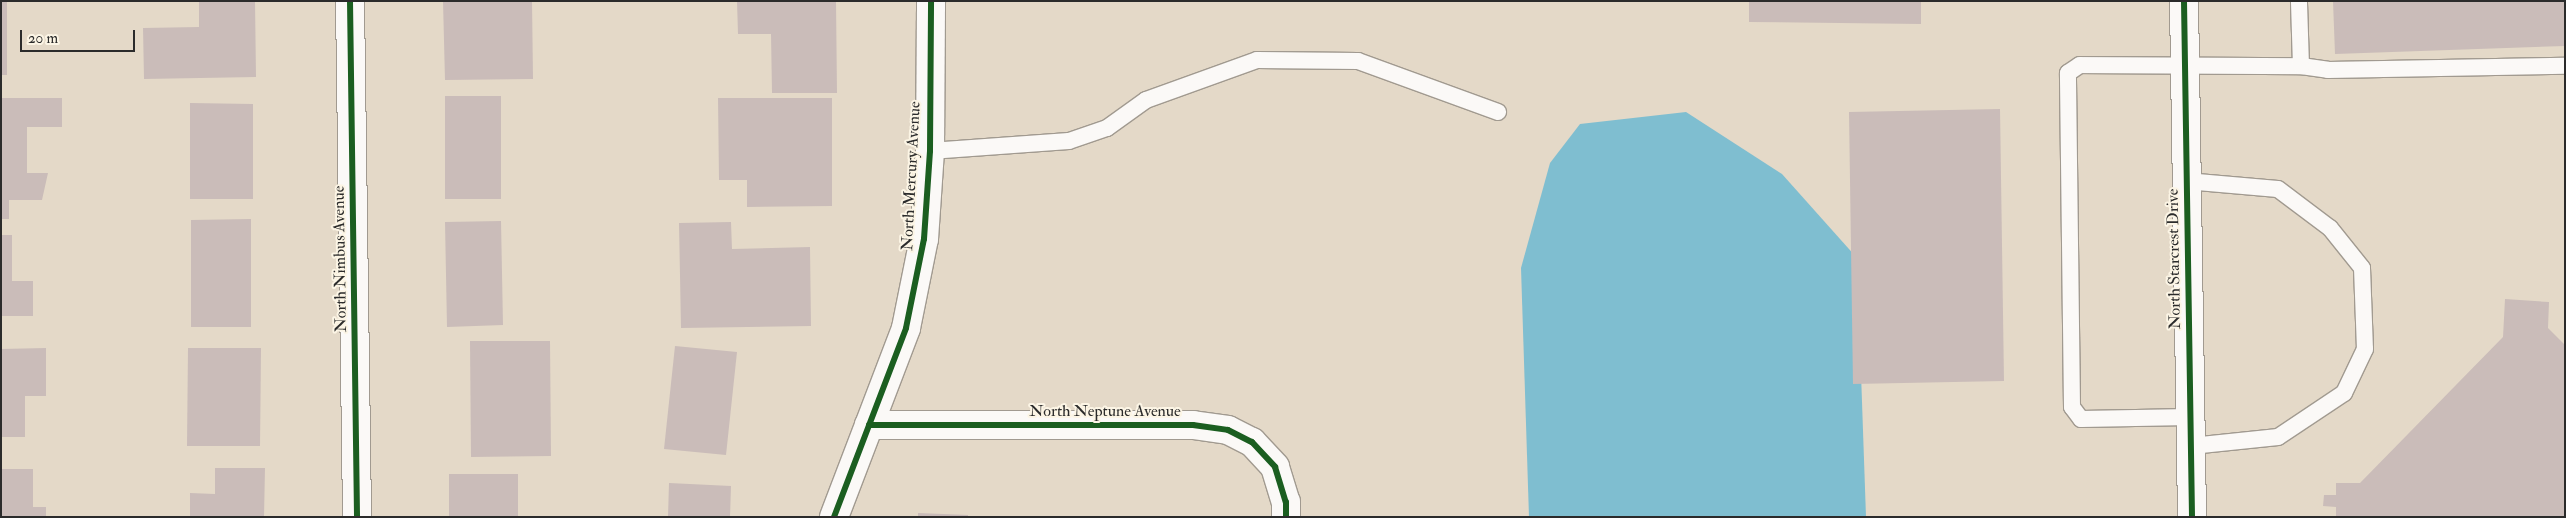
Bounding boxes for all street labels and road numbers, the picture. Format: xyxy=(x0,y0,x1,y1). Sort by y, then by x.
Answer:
street label: North Mercury Avenue xyxy=(897,101,925,251)
street label: North Nimbus Avenue xyxy=(329,186,351,332)
street label: North Starcrest Drive xyxy=(2163,188,2185,330)
street label: North Neptune Avenue xyxy=(1029,401,1181,421)

